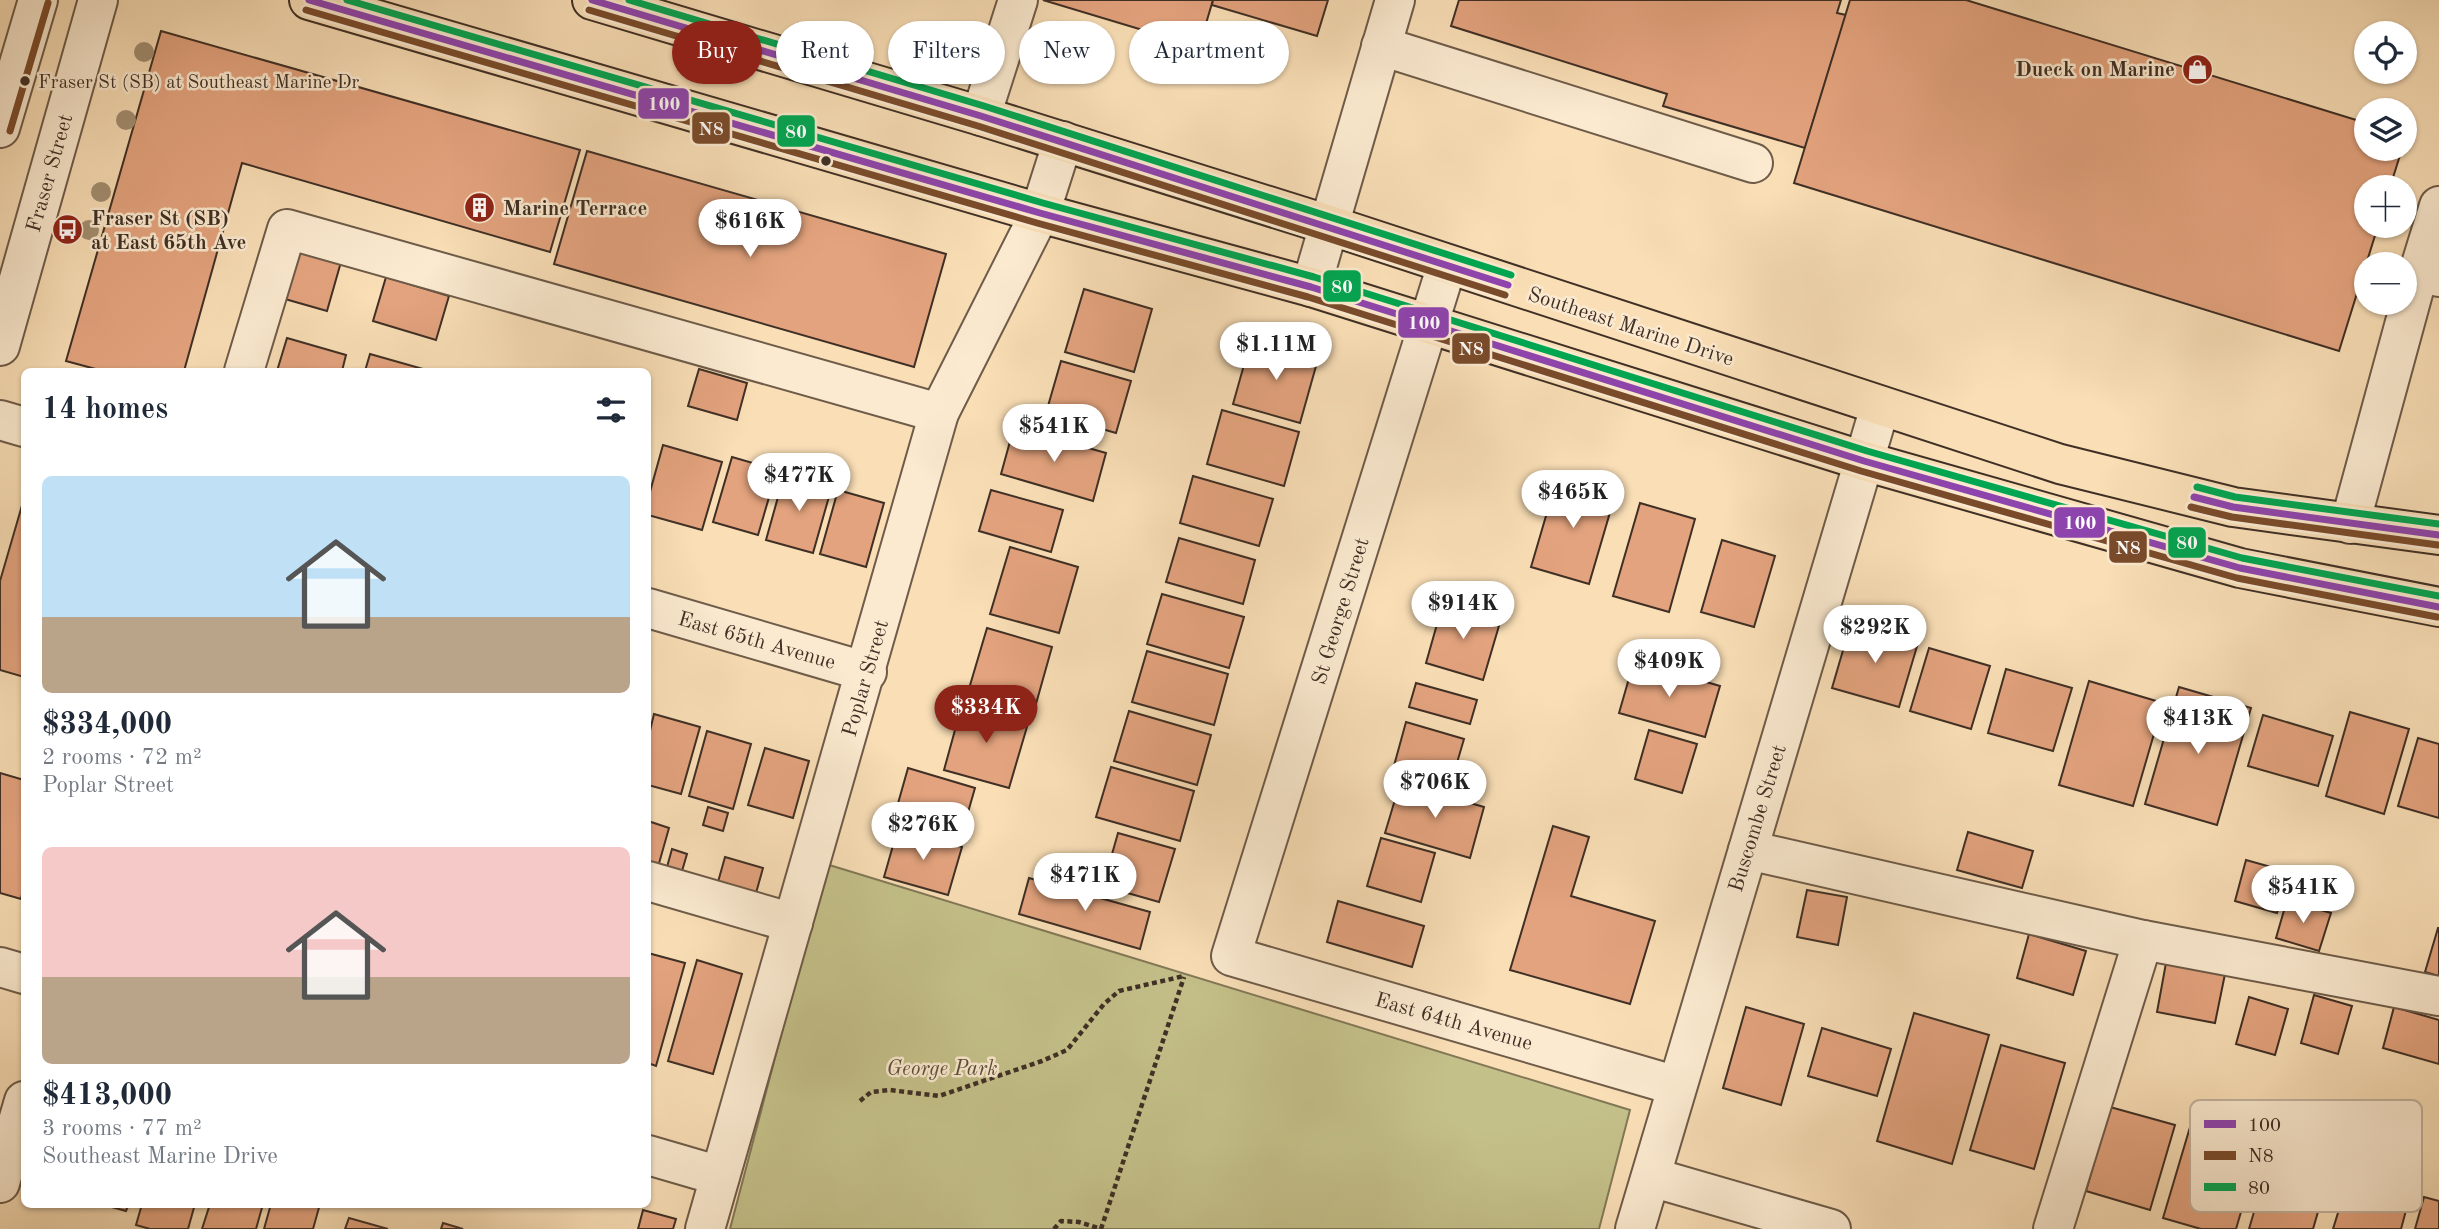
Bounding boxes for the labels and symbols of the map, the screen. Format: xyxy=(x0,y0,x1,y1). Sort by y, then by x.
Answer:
shop icon: Dueck on Marine xyxy=(2181,52,2215,86)
place label: Dueck on Marine xyxy=(2015,60,2175,81)
place label: Fraser St (SB) at Southeast Marine Dr xyxy=(38,73,360,93)
marker: Fraser St (SB) at Southeast Marine Dr xyxy=(18,74,32,88)
line badge: 100 xyxy=(637,87,690,120)
text: 100 xyxy=(647,96,681,115)
line badge: N8 xyxy=(691,111,731,145)
street label: Fraser Street xyxy=(24,112,77,235)
line badge: 80 xyxy=(776,114,816,148)
text: N8 xyxy=(698,121,724,140)
text: 80 xyxy=(785,124,807,143)
unlabelled marker xyxy=(819,154,833,168)
building icon: Marine Terrace xyxy=(463,191,497,225)
place label: Marine Terrace xyxy=(503,199,647,220)
pin: $616K xyxy=(701,200,799,259)
place label: Fraser St (SB) at East 65th Ave xyxy=(91,209,246,254)
bus stop icon: Fraser St (SB) at East 65th Ave xyxy=(51,213,85,247)
line badge: 80 xyxy=(1322,269,1362,303)
text: 80 xyxy=(1331,279,1353,298)
street label: Southeast Marine Drive xyxy=(1525,284,1736,371)
line badge: 100 xyxy=(1397,306,1450,339)
text: 100 xyxy=(1407,315,1441,334)
pin: $1.11M xyxy=(1219,322,1333,382)
line badge: N8 xyxy=(1451,332,1491,365)
text: N8 xyxy=(1458,341,1484,360)
pin: $541K xyxy=(1005,405,1103,464)
pin: $477K xyxy=(750,454,848,513)
pin: $465K xyxy=(1524,470,1622,530)
line badge: 100 xyxy=(2053,506,2106,539)
text: 100 xyxy=(2063,515,2097,534)
line badge: 80 xyxy=(2167,526,2207,559)
line badge: N8 xyxy=(2108,530,2148,564)
street label: St George Street xyxy=(1309,535,1374,687)
text: 80 xyxy=(2176,535,2198,554)
text: N8 xyxy=(2115,540,2141,559)
pin: $914K xyxy=(1414,582,1512,641)
pin: $292K xyxy=(1826,606,1924,665)
street label: East 65th Avenue xyxy=(675,609,838,674)
street label: Poplar Street xyxy=(840,618,893,739)
pin: $409K xyxy=(1620,640,1718,699)
pin: $334K xyxy=(937,686,1035,745)
pin: $413K xyxy=(2149,696,2247,756)
street label: Buscombe Street xyxy=(1726,742,1791,895)
pin: $706K xyxy=(1386,760,1484,820)
pin: $276K xyxy=(874,802,972,862)
pin: $471K xyxy=(1036,853,1134,913)
pin: $541K xyxy=(2254,866,2352,925)
street label: East 64th Avenue xyxy=(1372,990,1535,1055)
park label: George Park xyxy=(887,1059,997,1080)
legend xyxy=(2190,1100,2422,1212)
text: 100 xyxy=(2248,1117,2281,1136)
text: N8 xyxy=(2248,1148,2274,1167)
text: 80 xyxy=(2248,1180,2270,1199)

